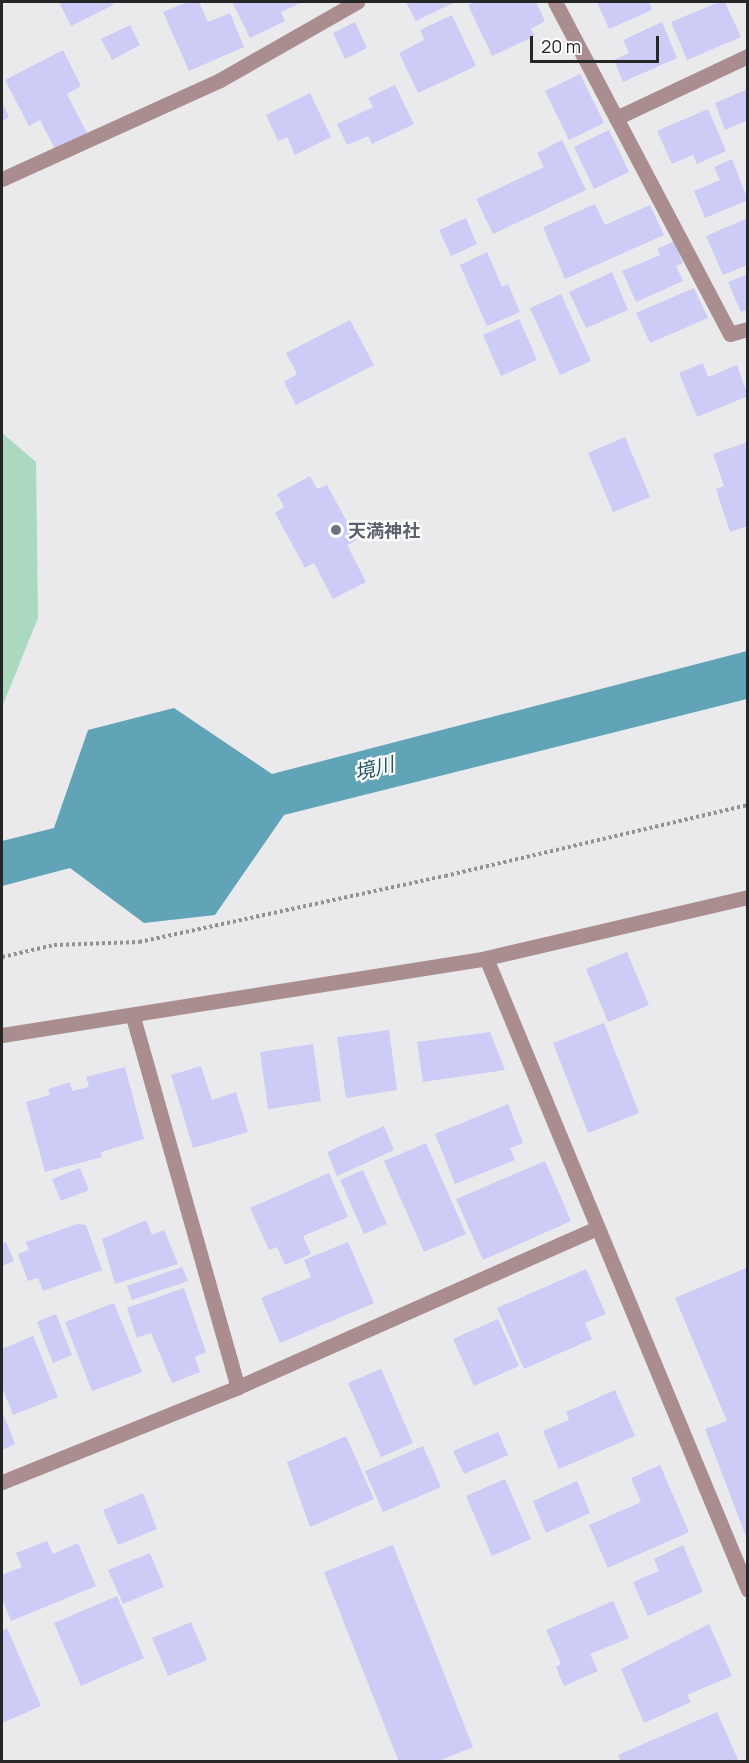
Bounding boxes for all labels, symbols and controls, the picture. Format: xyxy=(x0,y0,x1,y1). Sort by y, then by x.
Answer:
scale bar xyxy=(533,24,662,62)
text: 20 m xyxy=(541,34,581,58)
place label: 天満神社 xyxy=(348,519,420,541)
marker: 天満神社 xyxy=(329,523,343,537)
water label: 境川 xyxy=(352,752,396,784)

